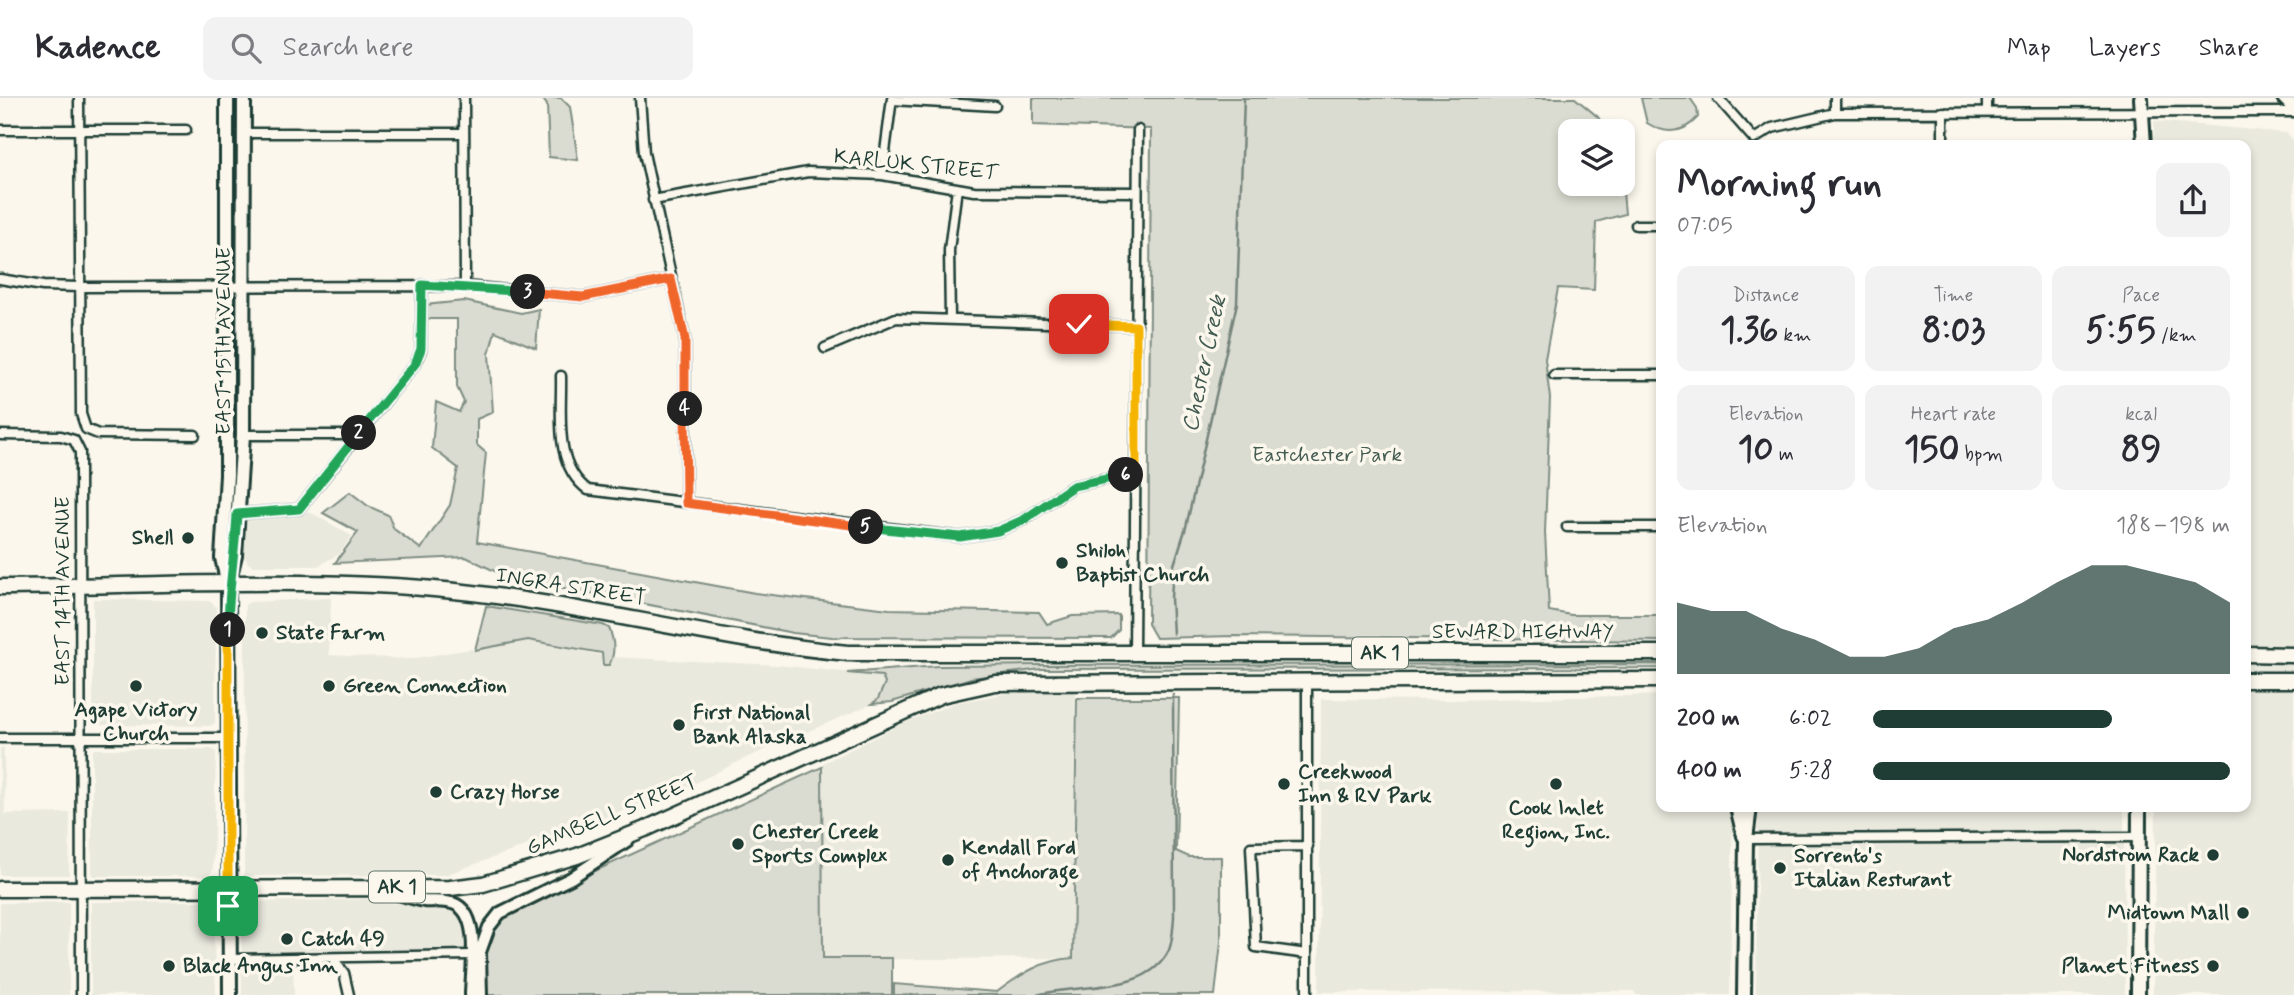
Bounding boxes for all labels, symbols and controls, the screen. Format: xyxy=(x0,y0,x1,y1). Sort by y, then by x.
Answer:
search box xyxy=(203,17,693,80)
text: Kadence xyxy=(35,26,161,70)
icon: search xyxy=(227,29,265,67)
text: Search here xyxy=(283,31,413,65)
text: Map xyxy=(2007,33,2051,64)
text: Layers xyxy=(2089,33,2161,64)
text: Share xyxy=(2199,33,2259,64)
map controls xyxy=(1558,119,1635,196)
button: layers xyxy=(1558,119,1635,196)
street label: KARLUK STREET xyxy=(832,142,1000,188)
text: Morning run xyxy=(1677,160,1882,209)
button: share xyxy=(2156,163,2230,237)
text: 07:05 xyxy=(1677,211,1733,241)
street label: EAST 15TH AVENUE xyxy=(210,247,238,435)
pin: 3 xyxy=(510,274,546,310)
text: 3 xyxy=(523,279,532,304)
text: Distance xyxy=(1732,283,1799,308)
text: Time xyxy=(1934,283,1973,308)
text: Pace xyxy=(2122,283,2160,308)
water label: Chester Creek xyxy=(1176,292,1234,435)
pin xyxy=(1049,294,1109,354)
icon: check xyxy=(1060,305,1098,343)
text: 1.36 xyxy=(1720,308,1778,354)
text: 8:03 xyxy=(1922,308,1985,354)
text: 5:55 xyxy=(2086,308,2156,354)
text: km xyxy=(1778,323,1811,348)
text: /km xyxy=(2156,323,2197,348)
pin: 4 xyxy=(668,392,702,426)
text: 4 xyxy=(679,396,690,421)
text: Elevation xyxy=(1728,402,1803,427)
text: Heart rate xyxy=(1911,402,1996,427)
text: kcal xyxy=(2125,402,2157,427)
pin: 2 xyxy=(342,416,376,450)
text: 2 xyxy=(354,420,363,445)
text: 10 xyxy=(1738,427,1774,473)
text: 150 xyxy=(1904,427,1959,473)
text: 89 xyxy=(2121,427,2161,473)
park label: Eastchester Park xyxy=(1252,441,1402,469)
text: m xyxy=(1774,442,1794,467)
text: bpm xyxy=(1959,442,2003,467)
pin: 6 xyxy=(1108,458,1144,492)
text: 6 xyxy=(1121,462,1130,487)
street label: EAST 14TH AVENUE xyxy=(49,496,77,686)
pin: 5 xyxy=(848,510,884,544)
text: Elevation xyxy=(1677,511,1768,541)
text: 188–198 m xyxy=(2116,511,2230,541)
text: 5 xyxy=(860,514,871,539)
place label: Shell xyxy=(132,524,174,552)
marker: Shell xyxy=(180,530,196,546)
place label: Shiloh Baptist Church xyxy=(1076,537,1210,589)
marker: Shiloh Baptist Church xyxy=(1054,555,1070,571)
street label: INGRA STREET xyxy=(494,561,648,613)
pin: 1 xyxy=(210,612,246,648)
text: 1 xyxy=(223,617,232,642)
street label: SEWARD HIGHWAY xyxy=(1432,618,1614,646)
place label: State Farm xyxy=(276,619,386,647)
marker: State Farm xyxy=(254,625,270,641)
road number: AK 1 xyxy=(1352,638,1408,668)
place label: Green Connection xyxy=(343,672,507,700)
marker: Agape Victory Church xyxy=(128,678,144,694)
marker: Green Connection xyxy=(321,678,337,694)
place label: Agape Victory Church xyxy=(75,696,198,748)
place label: First National Bank Alaska xyxy=(693,699,810,751)
text: 200 m xyxy=(1677,704,1740,734)
text: 6:02 xyxy=(1789,704,1832,734)
marker: First National Bank Alaska xyxy=(671,717,687,733)
text: 400 m xyxy=(1677,756,1742,786)
text: 5:28 xyxy=(1789,756,1833,786)
place label: Creekwood Inn & RV Park xyxy=(1298,758,1432,810)
street label: GAMBELL STREET xyxy=(522,768,702,862)
marker: Creekwood Inn & RV Park xyxy=(1276,776,1292,792)
marker: Cook Inlet Region, Inc. xyxy=(1548,776,1564,792)
place label: Crazy Horse xyxy=(450,778,560,806)
marker: Crazy Horse xyxy=(428,784,444,800)
place label: Cook Inlet Region, Inc. xyxy=(1502,794,1610,848)
place label: Chester Creek Sports Complex xyxy=(752,818,888,870)
place label: Kendall Ford of Anchorage xyxy=(962,834,1079,888)
marker: Chester Creek Sports Complex xyxy=(730,836,746,852)
place label: Nordstrom Rack xyxy=(2062,841,2199,869)
place label: Sorrento's Italian Resturant xyxy=(1794,842,1952,894)
marker: Nordstrom Rack xyxy=(2205,847,2221,863)
marker: Kendall Ford of Anchorage xyxy=(940,852,956,868)
marker: Sorrento's Italian Resturant xyxy=(1772,860,1788,876)
road number: AK 1 xyxy=(369,872,425,902)
pin xyxy=(198,876,258,936)
icon: arrive xyxy=(209,887,247,925)
place label: Midtown Mall xyxy=(2108,899,2229,927)
marker: Midtown Mall xyxy=(2235,905,2251,921)
place label: Catch 49 xyxy=(301,925,385,953)
marker: Catch 49 xyxy=(279,931,295,947)
place label: Black Angus Inn xyxy=(183,952,338,982)
place label: Planet Fitness xyxy=(2061,952,2200,980)
marker: Black Angus Inn xyxy=(161,958,177,974)
marker: Planet Fitness xyxy=(2205,958,2221,974)

